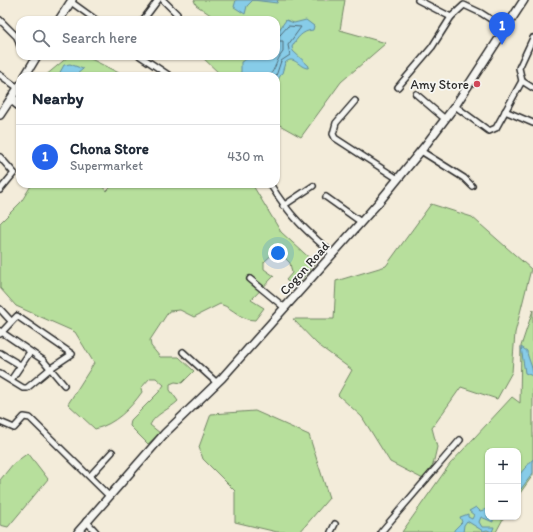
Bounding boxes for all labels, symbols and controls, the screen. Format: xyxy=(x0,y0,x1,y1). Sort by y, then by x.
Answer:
pin: 1 xyxy=(489,12,515,45)
search box xyxy=(16,16,280,60)
icon: search xyxy=(30,27,52,49)
text: Search here xyxy=(62,29,137,47)
place label: Amy Store xyxy=(411,77,469,92)
marker: Amy Store xyxy=(472,79,482,89)
text: Nearby xyxy=(32,88,84,108)
text: Chona Store xyxy=(70,140,149,158)
text: 1 xyxy=(42,149,48,164)
text: 430 m xyxy=(227,149,264,164)
text: Supermarket xyxy=(70,158,143,173)
street label: Cogon Road xyxy=(276,239,332,298)
your location xyxy=(268,243,288,263)
map controls xyxy=(485,448,521,520)
button: + xyxy=(485,448,521,484)
button: − xyxy=(485,484,521,520)

